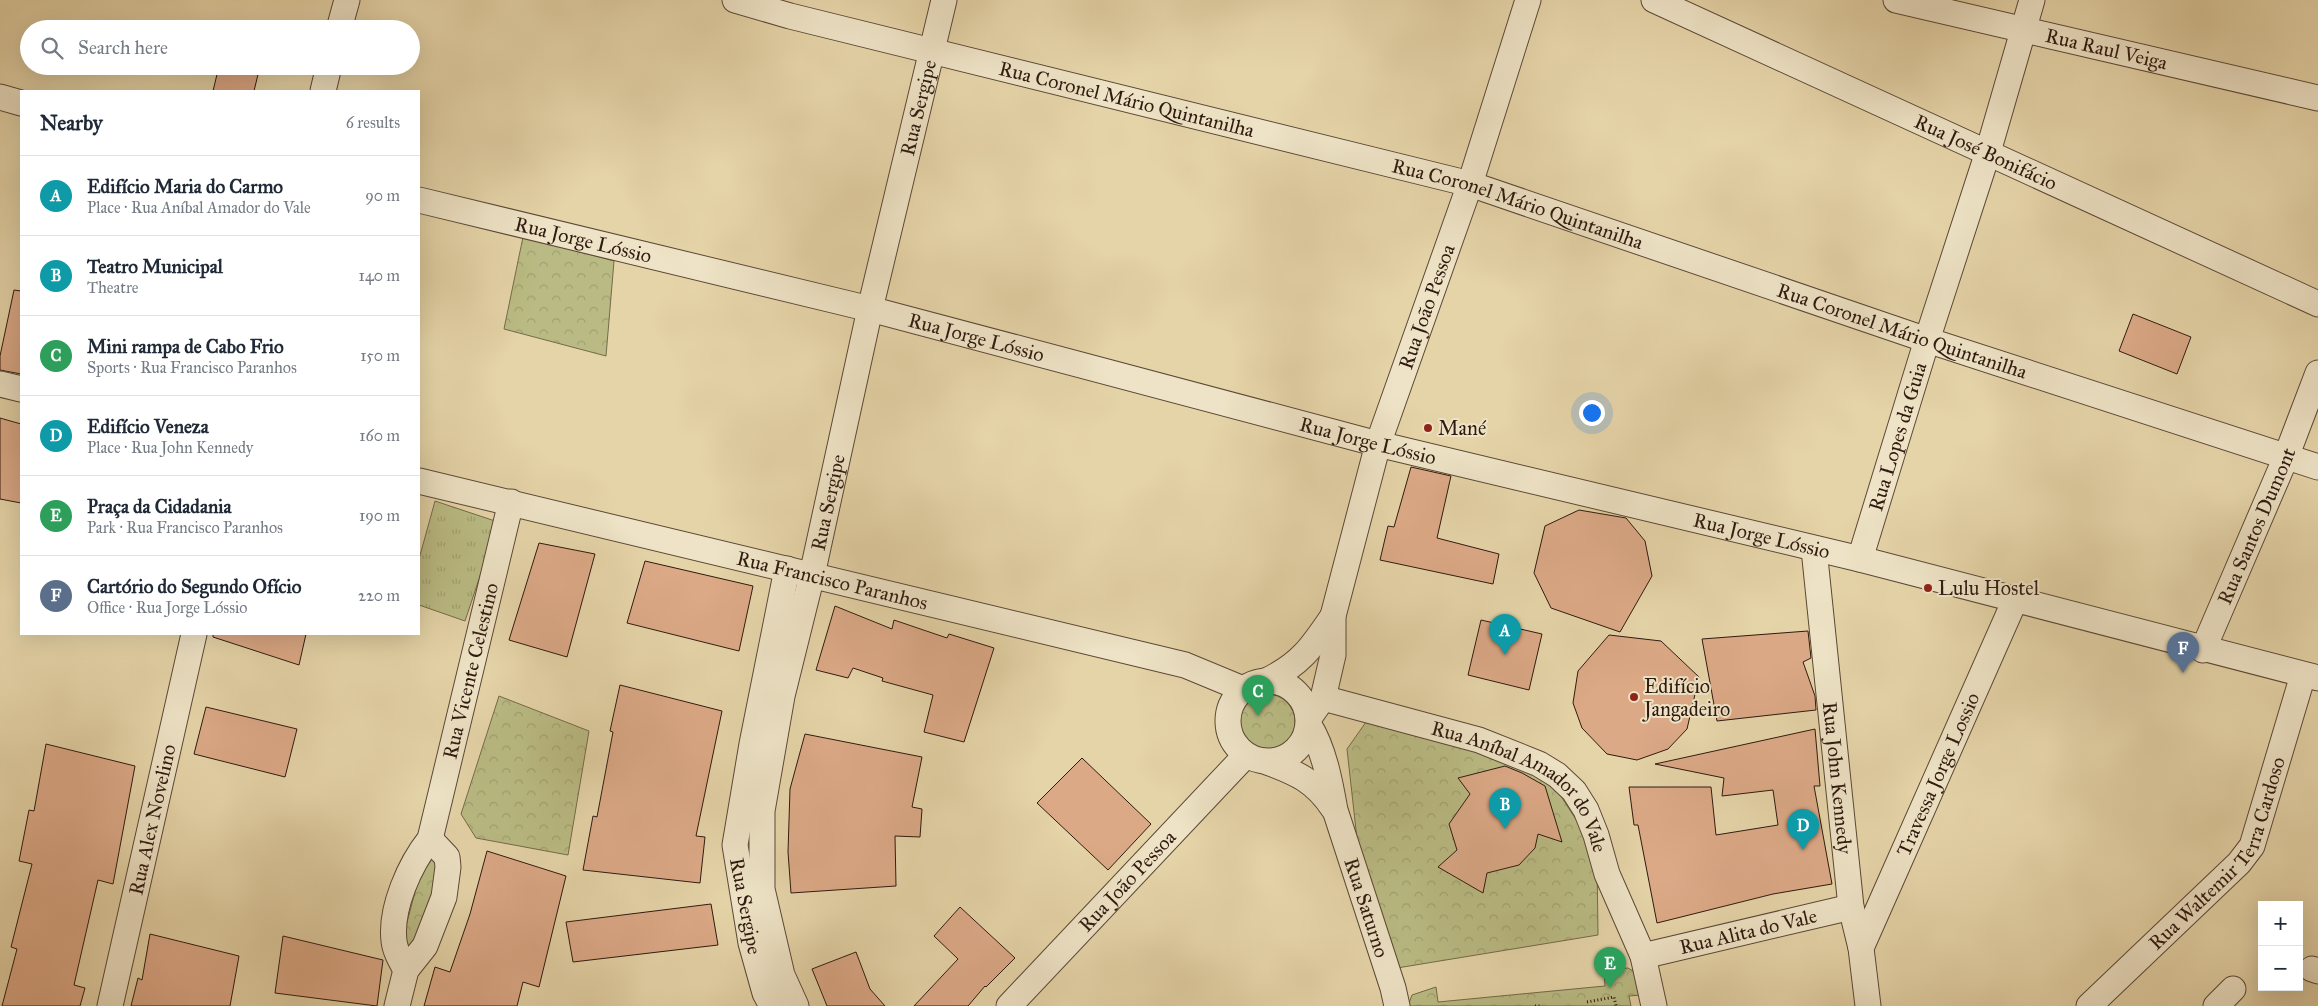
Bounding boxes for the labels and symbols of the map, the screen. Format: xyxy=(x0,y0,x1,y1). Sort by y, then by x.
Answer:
street label: Rua Raul Veiga xyxy=(2043,23,2170,75)
street label: Rua Coronel Mário Quintanilha xyxy=(996,56,1257,142)
street label: Rua Sergipe xyxy=(895,57,941,158)
street label: Rua José Bonifácio xyxy=(1911,109,2061,195)
street label: Rua Coronel Mário Quintanilha xyxy=(1390,153,1647,254)
street label: Rua Jorge Lóssio xyxy=(512,212,654,268)
street label: Rua João Pessoa xyxy=(1393,241,1460,372)
street label: Rua Coronel Mário Quintanilha xyxy=(1774,278,2031,384)
street label: Rua Jorge Lóssio xyxy=(906,308,1047,367)
street label: Rua Lopes da Guia xyxy=(1863,359,1932,514)
your location xyxy=(1579,400,1605,426)
street label: Rua Jorge Lóssio xyxy=(1297,412,1439,469)
place label: Mané xyxy=(1438,416,1487,440)
marker: Mané xyxy=(1422,422,1434,434)
street label: Rua Santos Dumont xyxy=(2212,444,2300,608)
street label: Rua Sergipe xyxy=(806,452,850,553)
street label: Rua Jorge Lóssio xyxy=(1691,508,1832,563)
street label: Rua Francisco Paranhos xyxy=(734,546,930,615)
place label: Lulu Hostel xyxy=(1938,576,2040,600)
street label: Rua Vicente Celestino xyxy=(438,580,503,761)
marker: Lulu Hostel xyxy=(1922,582,1934,594)
pin: A xyxy=(1489,614,1521,655)
pin: F xyxy=(2167,632,2199,673)
place label: Edifício Jangadeiro xyxy=(1642,674,1730,722)
pin: C xyxy=(1242,675,1274,716)
street label: Travessa Jorge Lossio xyxy=(1891,689,1985,860)
marker: Edifício Jangadeiro xyxy=(1628,691,1640,703)
street label: Rua John Kennedy xyxy=(1818,700,1858,856)
street label: Rua Aníbal Amador do Vale xyxy=(1429,716,1612,855)
street label: Rua Alex Novelino xyxy=(123,742,181,897)
street label: Rua Waltemir Terra Cardoso xyxy=(2144,754,2290,955)
pin: B xyxy=(1489,788,1521,829)
pin: D xyxy=(1787,809,1819,850)
street label: Rua João Pessoa xyxy=(1073,825,1181,937)
street label: Rua Saturno xyxy=(1339,855,1394,961)
street label: Rua Sergipe xyxy=(724,856,767,956)
street label: Rua Alita do Vale xyxy=(1677,903,1819,959)
pin: E xyxy=(1594,947,1626,988)

